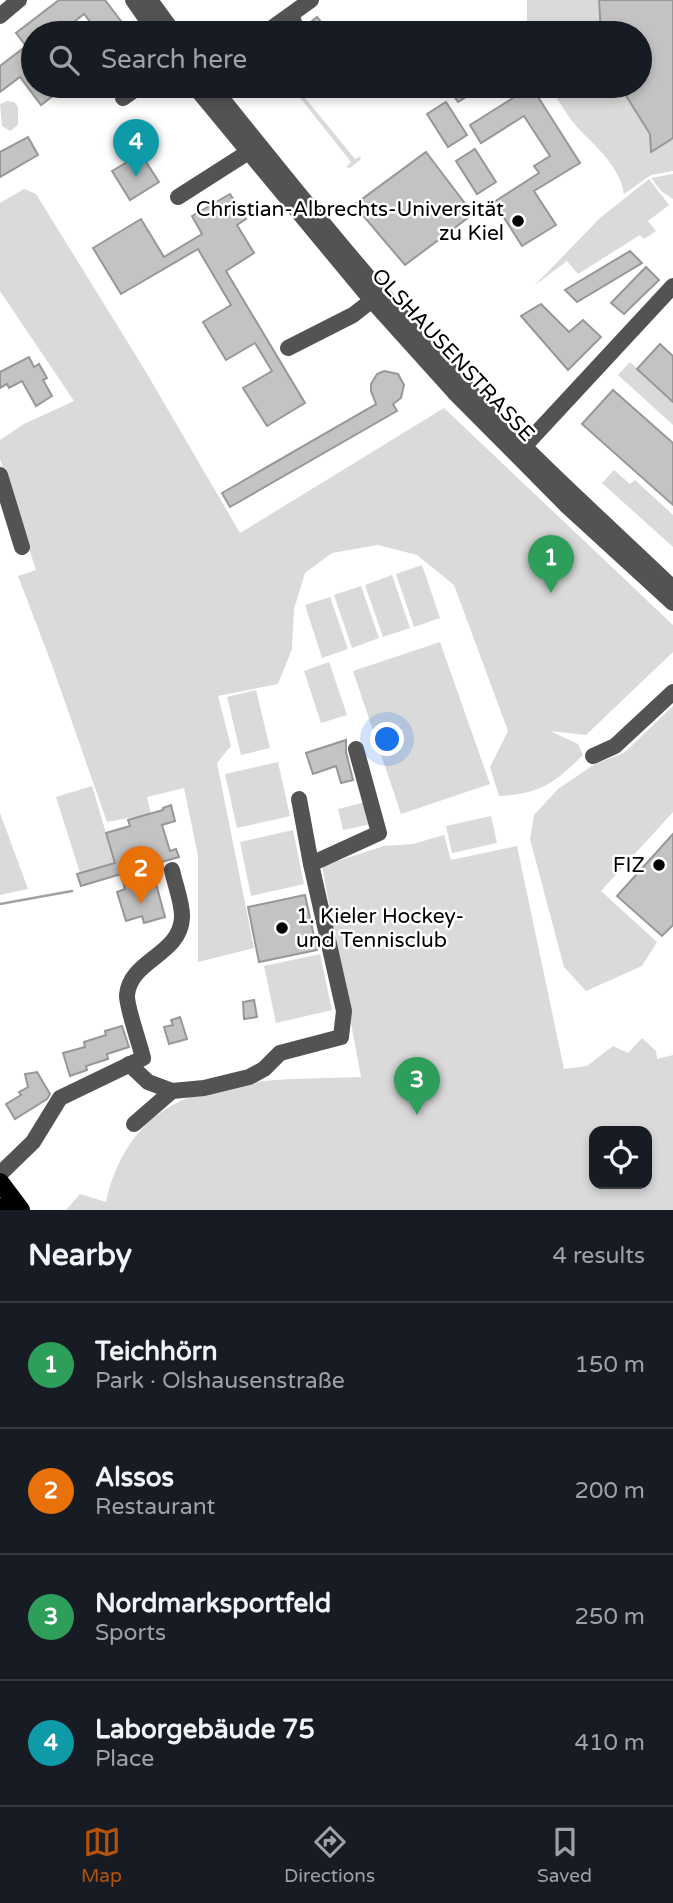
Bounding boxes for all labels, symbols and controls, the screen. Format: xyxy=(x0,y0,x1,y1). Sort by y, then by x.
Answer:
search box xyxy=(21,21,652,98)
icon: search xyxy=(45,41,83,79)
text: Search here xyxy=(101,44,247,75)
pin: 4 xyxy=(113,119,159,177)
place label: Christian-Albrechts-Universität zu Kiel xyxy=(196,197,504,246)
marker: Christian-Albrechts-Universität zu Kiel xyxy=(510,213,526,229)
street label: OLSHAUSENSTRASSE xyxy=(366,263,540,447)
pin: 1 xyxy=(528,535,574,593)
your location xyxy=(370,722,404,756)
pin: 2 xyxy=(118,846,164,904)
place label: FIZ xyxy=(613,853,645,878)
marker: FIZ xyxy=(651,857,667,873)
place label: 1. Kieler Hockey- und Tennisclub xyxy=(296,904,464,953)
marker: 1. Kieler Hockey- und Tennisclub xyxy=(274,920,290,936)
pin: 3 xyxy=(394,1057,440,1115)
map controls xyxy=(589,1126,652,1189)
button: locate xyxy=(589,1126,652,1189)
text: Nearby xyxy=(28,1237,132,1274)
text: 4 results xyxy=(552,1242,645,1270)
text: Teichhörn xyxy=(95,1336,218,1367)
text: 1 xyxy=(44,1351,58,1379)
text: 150 m xyxy=(575,1351,645,1379)
text: Park · Olshausenstraße xyxy=(95,1367,345,1395)
text: Alssos xyxy=(95,1462,174,1493)
text: 2 xyxy=(44,1477,58,1505)
text: 200 m xyxy=(575,1477,645,1505)
text: Restaurant xyxy=(95,1493,215,1521)
text: Nordmarksportfeld xyxy=(95,1588,331,1619)
text: 3 xyxy=(44,1603,58,1631)
text: 250 m xyxy=(575,1603,645,1631)
text: Sports xyxy=(95,1619,166,1647)
text: Laborgebäude 75 xyxy=(95,1714,315,1745)
text: 4 xyxy=(44,1729,58,1757)
text: 410 m xyxy=(575,1729,645,1757)
text: Place xyxy=(95,1745,154,1773)
tab: Map xyxy=(81,1823,122,1887)
tab: Directions xyxy=(284,1823,375,1887)
tab: Saved xyxy=(537,1823,592,1887)

